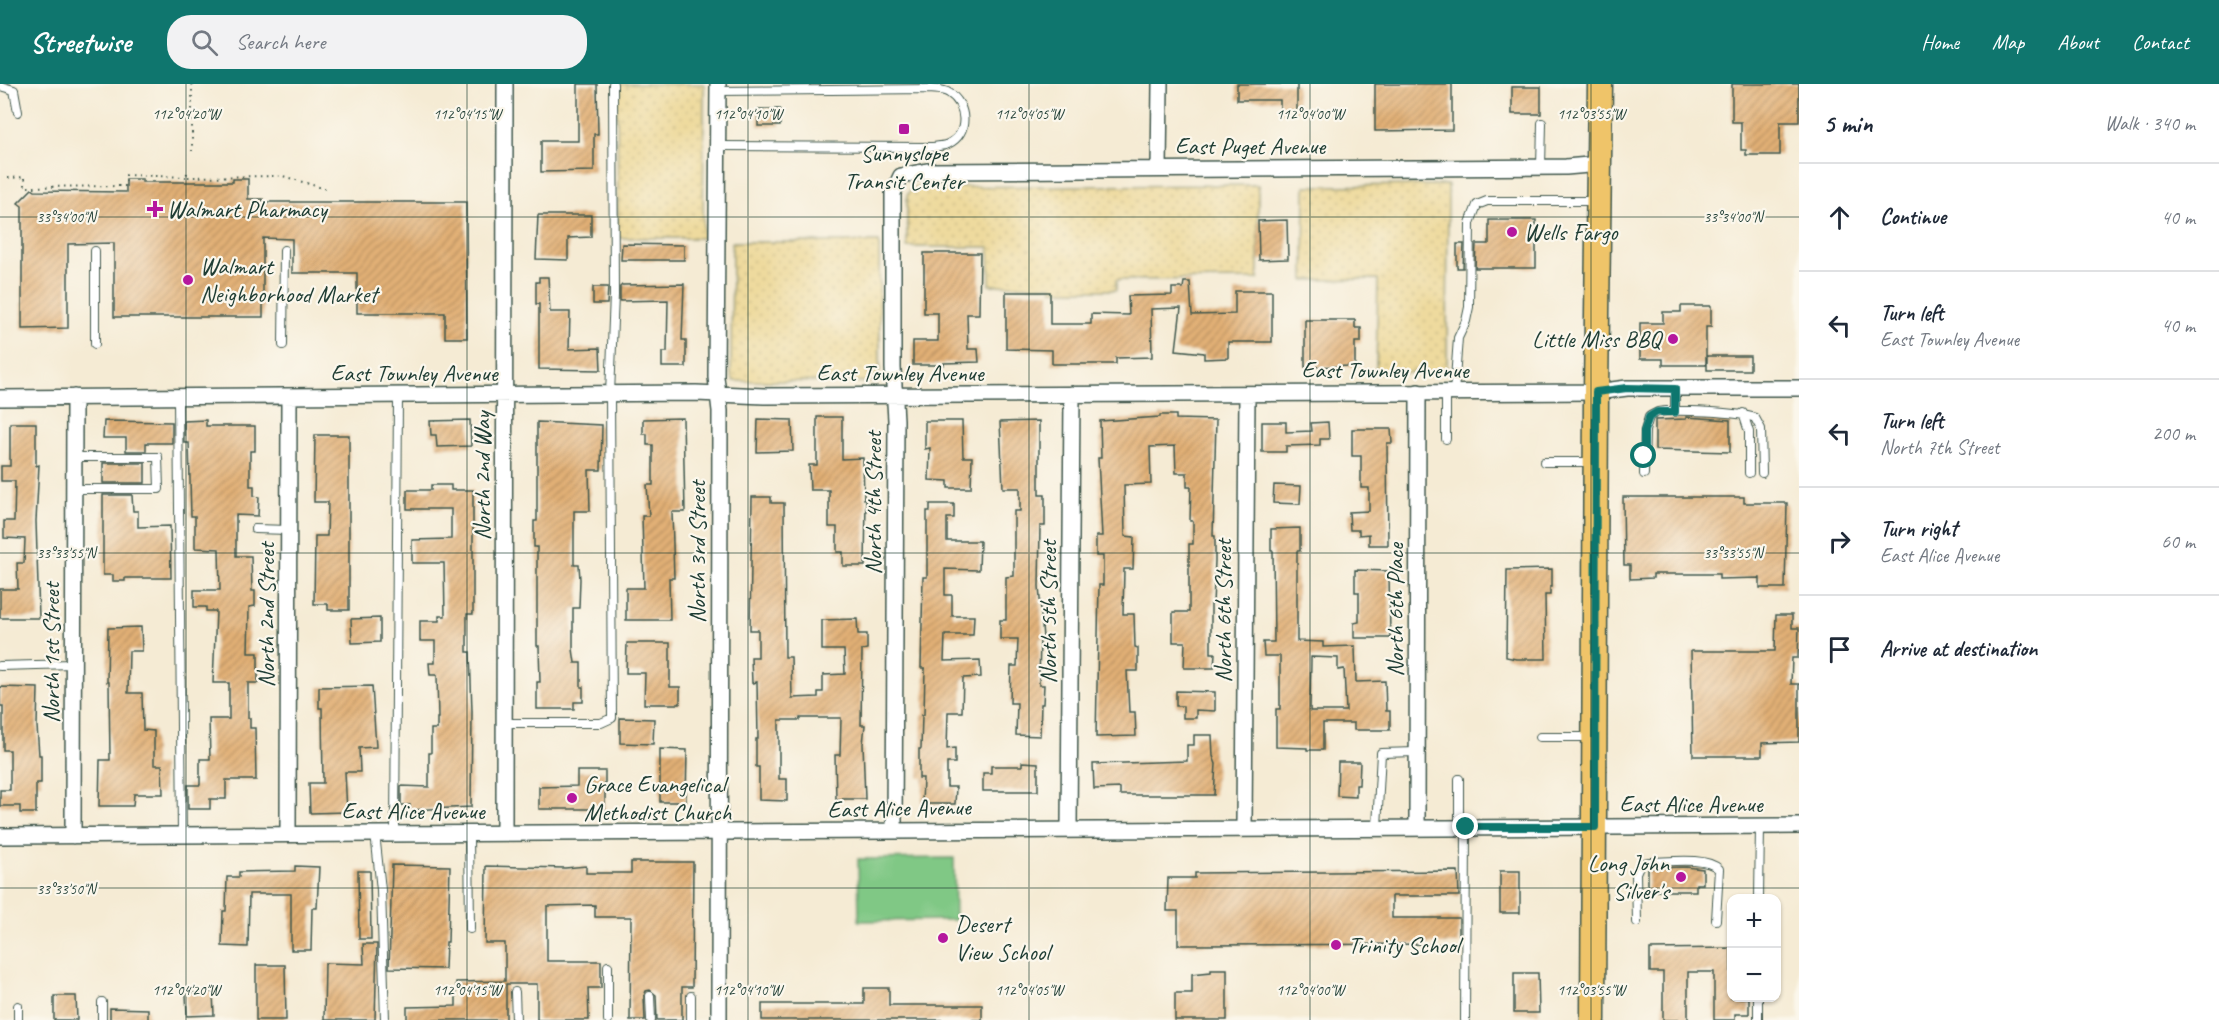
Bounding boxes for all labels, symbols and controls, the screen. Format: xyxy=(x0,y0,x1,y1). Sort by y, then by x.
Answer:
search box xyxy=(167,15,587,69)
text: Streetwise xyxy=(30,25,131,60)
icon: search xyxy=(188,26,221,59)
text: Search here xyxy=(236,28,325,56)
text: Home xyxy=(1921,29,1959,55)
text: Map xyxy=(1992,29,2024,55)
text: About xyxy=(2057,29,2099,55)
text: Contact xyxy=(2132,29,2189,55)
text: 112°04'20"W xyxy=(152,105,223,124)
text: 112°04'15"W xyxy=(433,105,504,124)
text: 112°04'10"W xyxy=(714,105,785,124)
text: 112°04'05"W xyxy=(995,105,1066,124)
text: 112°04'00"W xyxy=(1276,105,1347,124)
text: 112°03'55"W xyxy=(1557,105,1628,124)
text: 5 min xyxy=(1823,107,1872,140)
text: Walk · 340 m xyxy=(2105,111,2195,136)
marker: Sunnyslope Transit Center xyxy=(897,122,911,136)
street label: East Puget Avenue xyxy=(1175,131,1327,161)
place label: Sunnyslope Transit Center xyxy=(844,138,966,196)
place label: Walmart Pharmacy xyxy=(167,194,328,224)
icon: ahead xyxy=(1823,201,1856,234)
marker: Walmart Pharmacy xyxy=(148,202,162,216)
text: Continue xyxy=(1880,203,1946,231)
text: 40 m xyxy=(2161,205,2195,230)
text: 33°34'00"N xyxy=(36,208,99,227)
text: 33°34'00"N xyxy=(1703,208,1766,227)
place label: Wells Fargo xyxy=(1524,217,1619,247)
marker: Wells Fargo xyxy=(1505,225,1519,239)
place label: Walmart Neighborhood Market xyxy=(200,251,380,309)
marker: Walmart Neighborhood Market xyxy=(181,273,195,287)
text: Turn left xyxy=(1880,299,1944,327)
icon: left xyxy=(1823,309,1856,342)
text: 40 m xyxy=(2161,313,2195,338)
place label: Little Miss BBQ xyxy=(1532,324,1664,354)
text: East Townley Avenue xyxy=(1880,327,2019,352)
marker: Little Miss BBQ xyxy=(1666,332,1680,346)
street label: East Townley Avenue xyxy=(1302,355,1471,385)
street label: East Townley Avenue xyxy=(331,358,500,388)
street label: East Townley Avenue xyxy=(817,358,986,388)
text: Turn left xyxy=(1880,407,1944,435)
street label: North 2nd Way xyxy=(467,410,497,540)
icon: left xyxy=(1823,417,1856,450)
text: 200 m xyxy=(2152,421,2195,446)
street label: North 4th Street xyxy=(858,429,888,575)
text: North 7th Street xyxy=(1880,435,1999,460)
route start xyxy=(1630,442,1656,468)
street label: North 3rd Street xyxy=(682,479,712,623)
text: Turn right xyxy=(1880,515,1957,543)
icon: right xyxy=(1823,525,1856,558)
text: 60 m xyxy=(2161,529,2195,554)
street label: North 6th Street xyxy=(1208,537,1238,683)
street label: North 5th Street xyxy=(1033,538,1063,684)
street label: North 2nd Street xyxy=(251,541,281,687)
street label: North 6th Place xyxy=(1380,541,1410,677)
text: East Alice Avenue xyxy=(1880,543,1999,568)
text: 33°33'55"N xyxy=(36,544,99,563)
text: 33°33'55"N xyxy=(1703,544,1766,563)
street label: North 1st Street xyxy=(36,581,66,723)
icon: arrive xyxy=(1823,633,1856,666)
text: Arrive at destination xyxy=(1880,635,2037,663)
place label: Grace Evangelical Methodist Church xyxy=(584,769,732,827)
street label: East Alice Avenue xyxy=(1619,789,1765,819)
marker: Grace Evangelical Methodist Church xyxy=(565,791,579,805)
street label: East Alice Avenue xyxy=(827,792,973,824)
street label: East Alice Avenue xyxy=(341,796,487,826)
route end xyxy=(1452,813,1478,839)
place label: Long John Silver's xyxy=(1588,848,1672,906)
marker: Long John Silver's xyxy=(1674,870,1688,884)
text: 33°33'50"N xyxy=(36,880,99,899)
map controls xyxy=(1727,894,1781,1002)
button: + xyxy=(1727,894,1781,948)
place label: Desert View School xyxy=(955,909,1053,967)
place label: Trinity School xyxy=(1348,930,1463,960)
marker: Desert View School xyxy=(936,931,950,945)
marker: Trinity School xyxy=(1329,938,1343,952)
button: − xyxy=(1727,948,1781,1002)
text: 112°04'20"W xyxy=(152,981,223,1000)
text: 112°04'15"W xyxy=(433,981,504,1000)
text: 112°04'10"W xyxy=(714,981,785,1000)
text: 112°04'05"W xyxy=(995,981,1066,1000)
text: 112°04'00"W xyxy=(1276,981,1347,1000)
text: 112°03'55"W xyxy=(1557,981,1628,1000)

